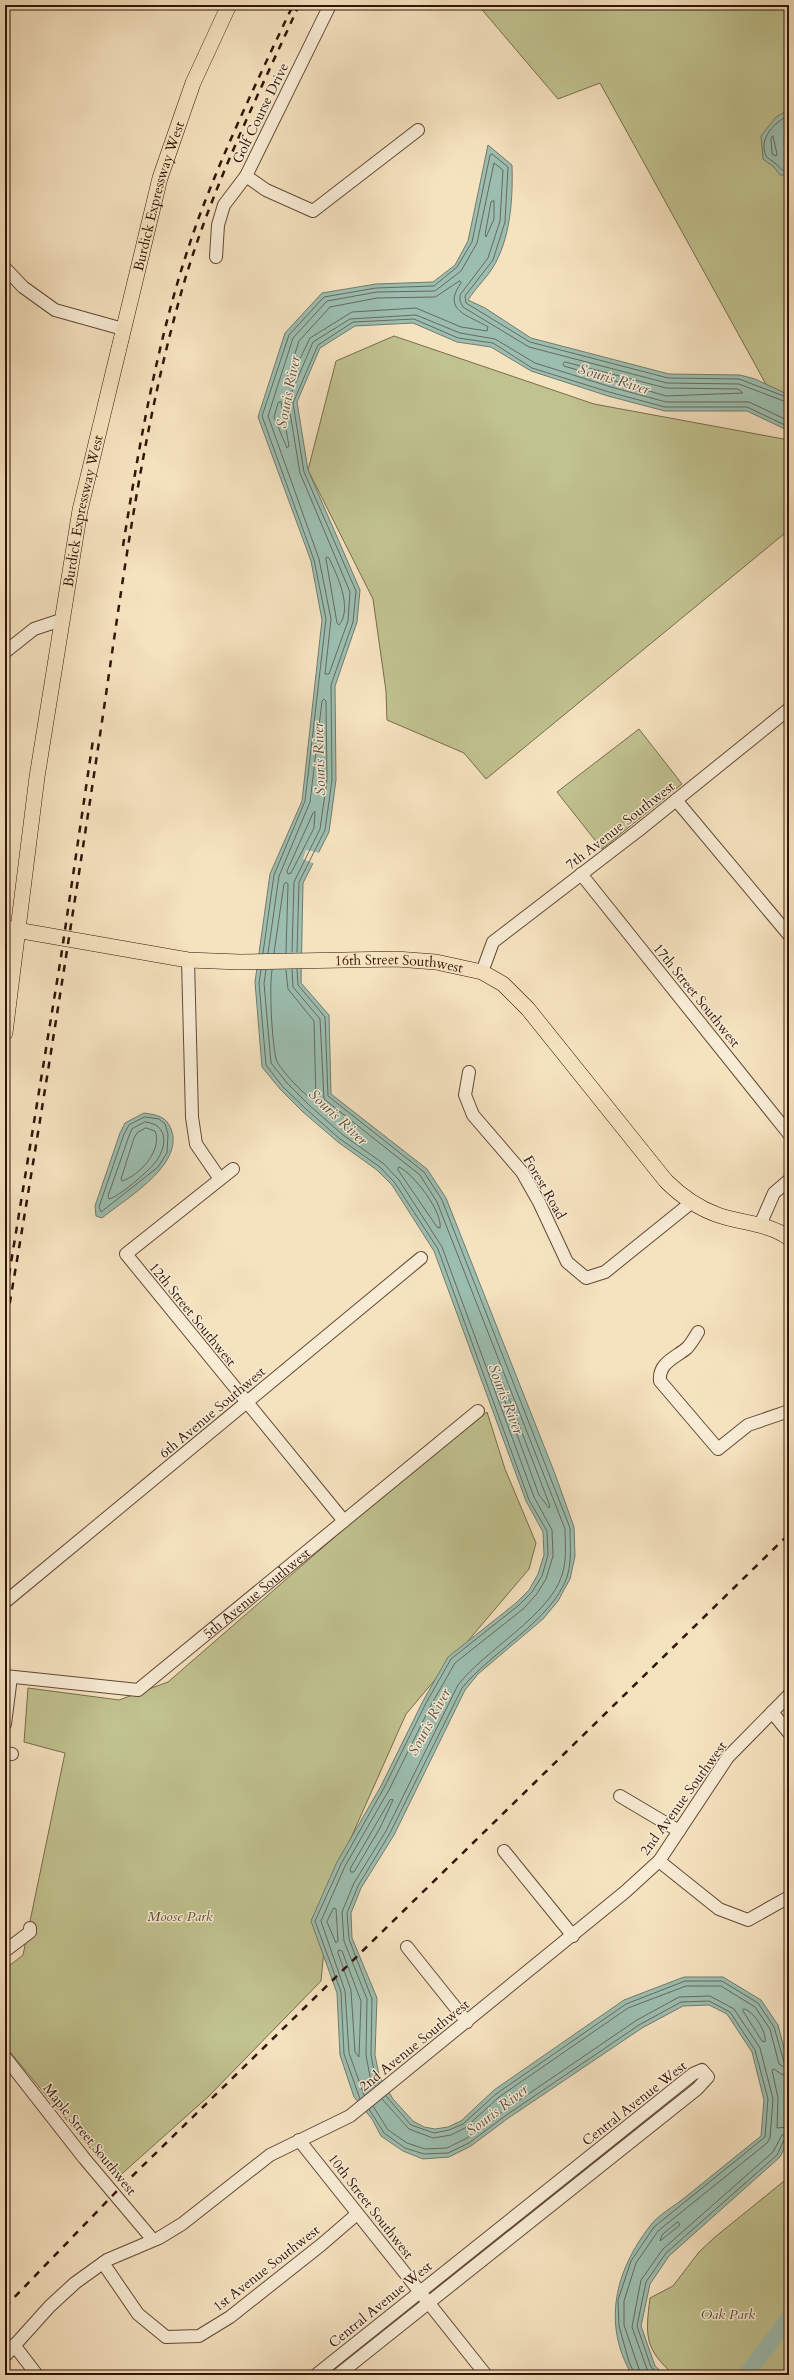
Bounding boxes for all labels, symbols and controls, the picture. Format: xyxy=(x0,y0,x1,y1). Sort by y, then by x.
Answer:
street label: Golf Course Drive xyxy=(228,60,293,167)
street label: Burdick Expressway West xyxy=(129,118,189,273)
water label: Souris River xyxy=(271,353,305,430)
water label: Souris River xyxy=(576,359,653,400)
street label: Burdick Expressway West xyxy=(59,433,108,588)
water label: Souris River xyxy=(308,721,330,796)
street label: 7th Avenue Southwest xyxy=(562,777,679,874)
street label: 17th Street Southwest xyxy=(649,939,745,1052)
street label: 16th Street Southwest xyxy=(335,950,465,978)
water label: Souris River xyxy=(304,1085,373,1150)
street label: Forest Road xyxy=(519,1152,571,1223)
street label: 12th Street Southwest xyxy=(145,1258,241,1371)
water label: Souris River xyxy=(483,1361,529,1438)
street label: 6th Avenue Southwest xyxy=(155,1362,270,1462)
street label: 5th Avenue Southwest xyxy=(199,1543,315,1643)
water label: Souris River xyxy=(403,1684,456,1759)
street label: 2nd Avenue Southwest xyxy=(636,1737,732,1859)
park label: Moose Park xyxy=(147,1907,213,1926)
street label: 2nd Avenue Southwest xyxy=(355,1995,474,2096)
street label: Central Avenue West xyxy=(578,2056,691,2150)
street label: Maple Street Southwest xyxy=(39,2079,141,2200)
water label: Souris River xyxy=(462,2079,533,2141)
street label: 10th Street Southwest xyxy=(323,2150,418,2263)
street label: 1st Avenue Southwest xyxy=(209,2220,324,2316)
street label: Central Avenue West xyxy=(325,2256,436,2352)
park label: Oak Park xyxy=(701,2305,755,2324)

